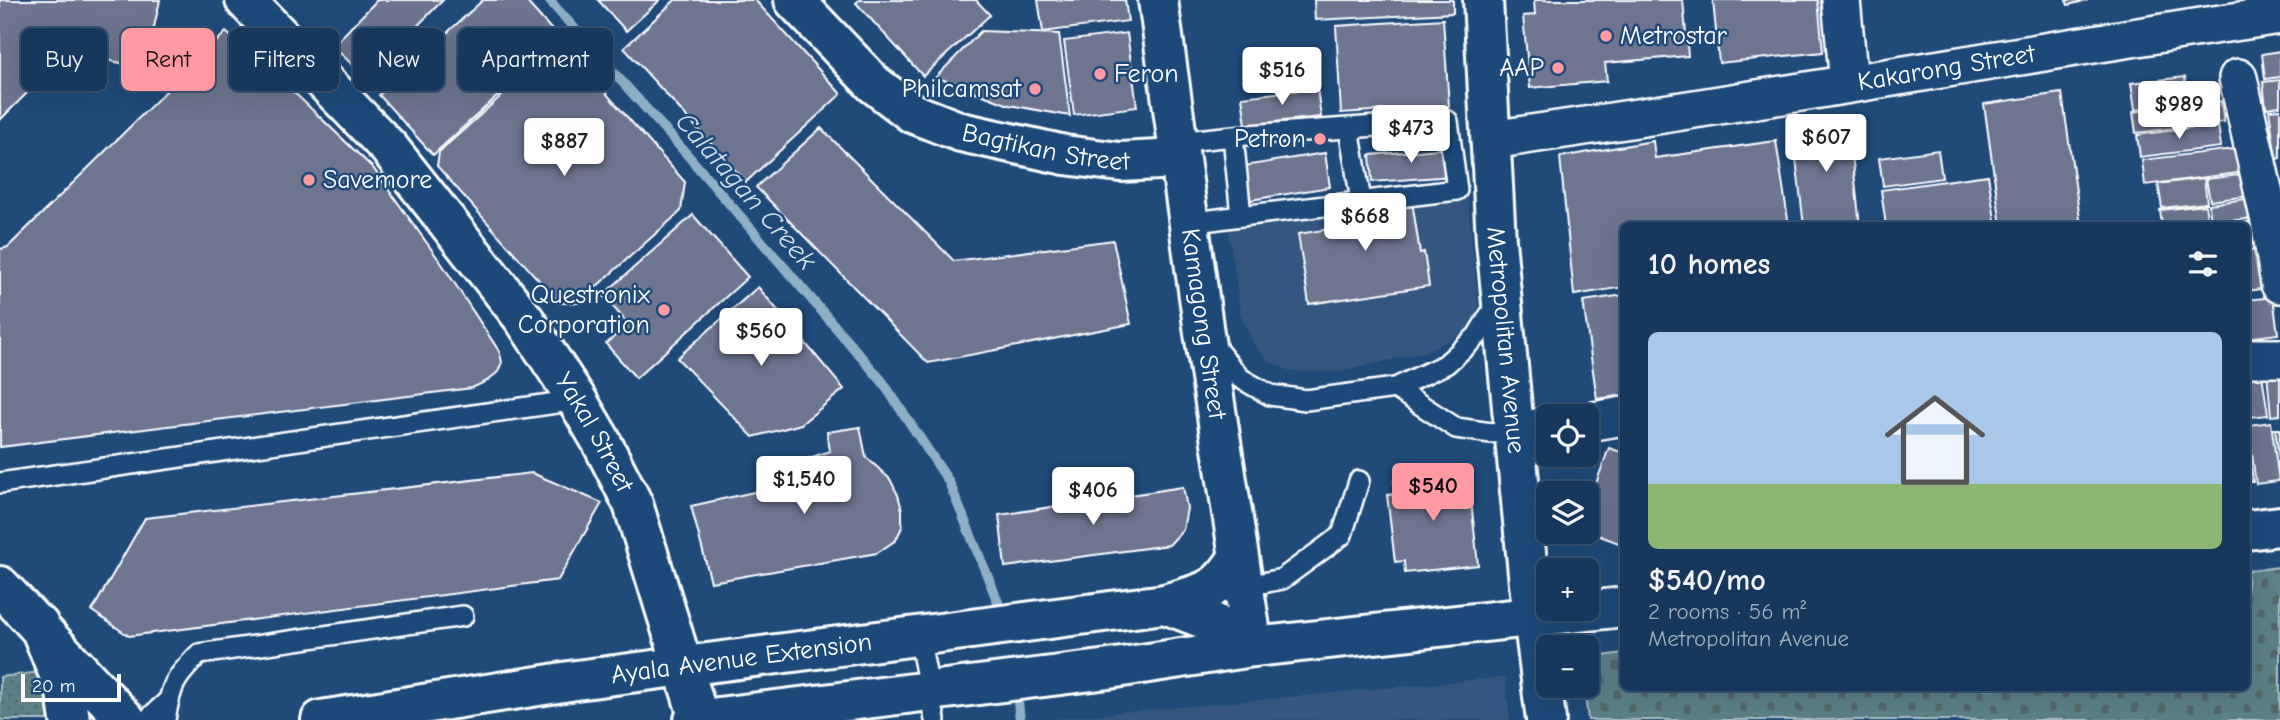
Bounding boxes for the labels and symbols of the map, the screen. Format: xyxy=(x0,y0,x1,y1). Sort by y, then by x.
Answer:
place label: Metrostar xyxy=(1620,21,1728,51)
marker: Metrostar xyxy=(1598,28,1614,44)
street label: Kakarong Street xyxy=(1856,38,2039,98)
pin: $516 xyxy=(1241,48,1323,107)
place label: AAP xyxy=(1499,53,1544,83)
place label: Feron xyxy=(1114,59,1179,89)
marker: AAP xyxy=(1550,60,1566,76)
marker: Feron xyxy=(1092,66,1108,82)
place label: Philcamsat xyxy=(902,74,1023,104)
marker: Philcamsat xyxy=(1027,81,1043,97)
pin: $989 xyxy=(2138,82,2220,141)
water label: Calatagan Creek xyxy=(669,106,823,276)
pin: $473 xyxy=(1370,106,1452,165)
pin: $607 xyxy=(1785,114,1867,174)
pin: $887 xyxy=(523,118,605,178)
street label: Bagtikan Street xyxy=(959,118,1132,177)
place label: Petron xyxy=(1234,124,1306,154)
marker: Petron xyxy=(1312,131,1328,147)
place label: Savemore xyxy=(323,165,432,195)
marker: Savemore xyxy=(301,172,317,188)
pin: $668 xyxy=(1324,194,1406,253)
street label: Metropolitan Avenue xyxy=(1480,226,1531,455)
street label: Kamagong Street xyxy=(1175,227,1232,423)
place label: Questronix Corporation xyxy=(518,280,651,340)
marker: Questronix Corporation xyxy=(656,302,672,318)
pin: $560 xyxy=(720,308,802,368)
street label: Yakal Street xyxy=(548,367,640,499)
pin: $1,540 xyxy=(747,456,861,516)
pin: $540 xyxy=(1392,463,1474,523)
pin: $406 xyxy=(1052,468,1134,527)
street label: Ayala Avenue Extension xyxy=(609,627,874,690)
scale bar xyxy=(21,671,121,703)

